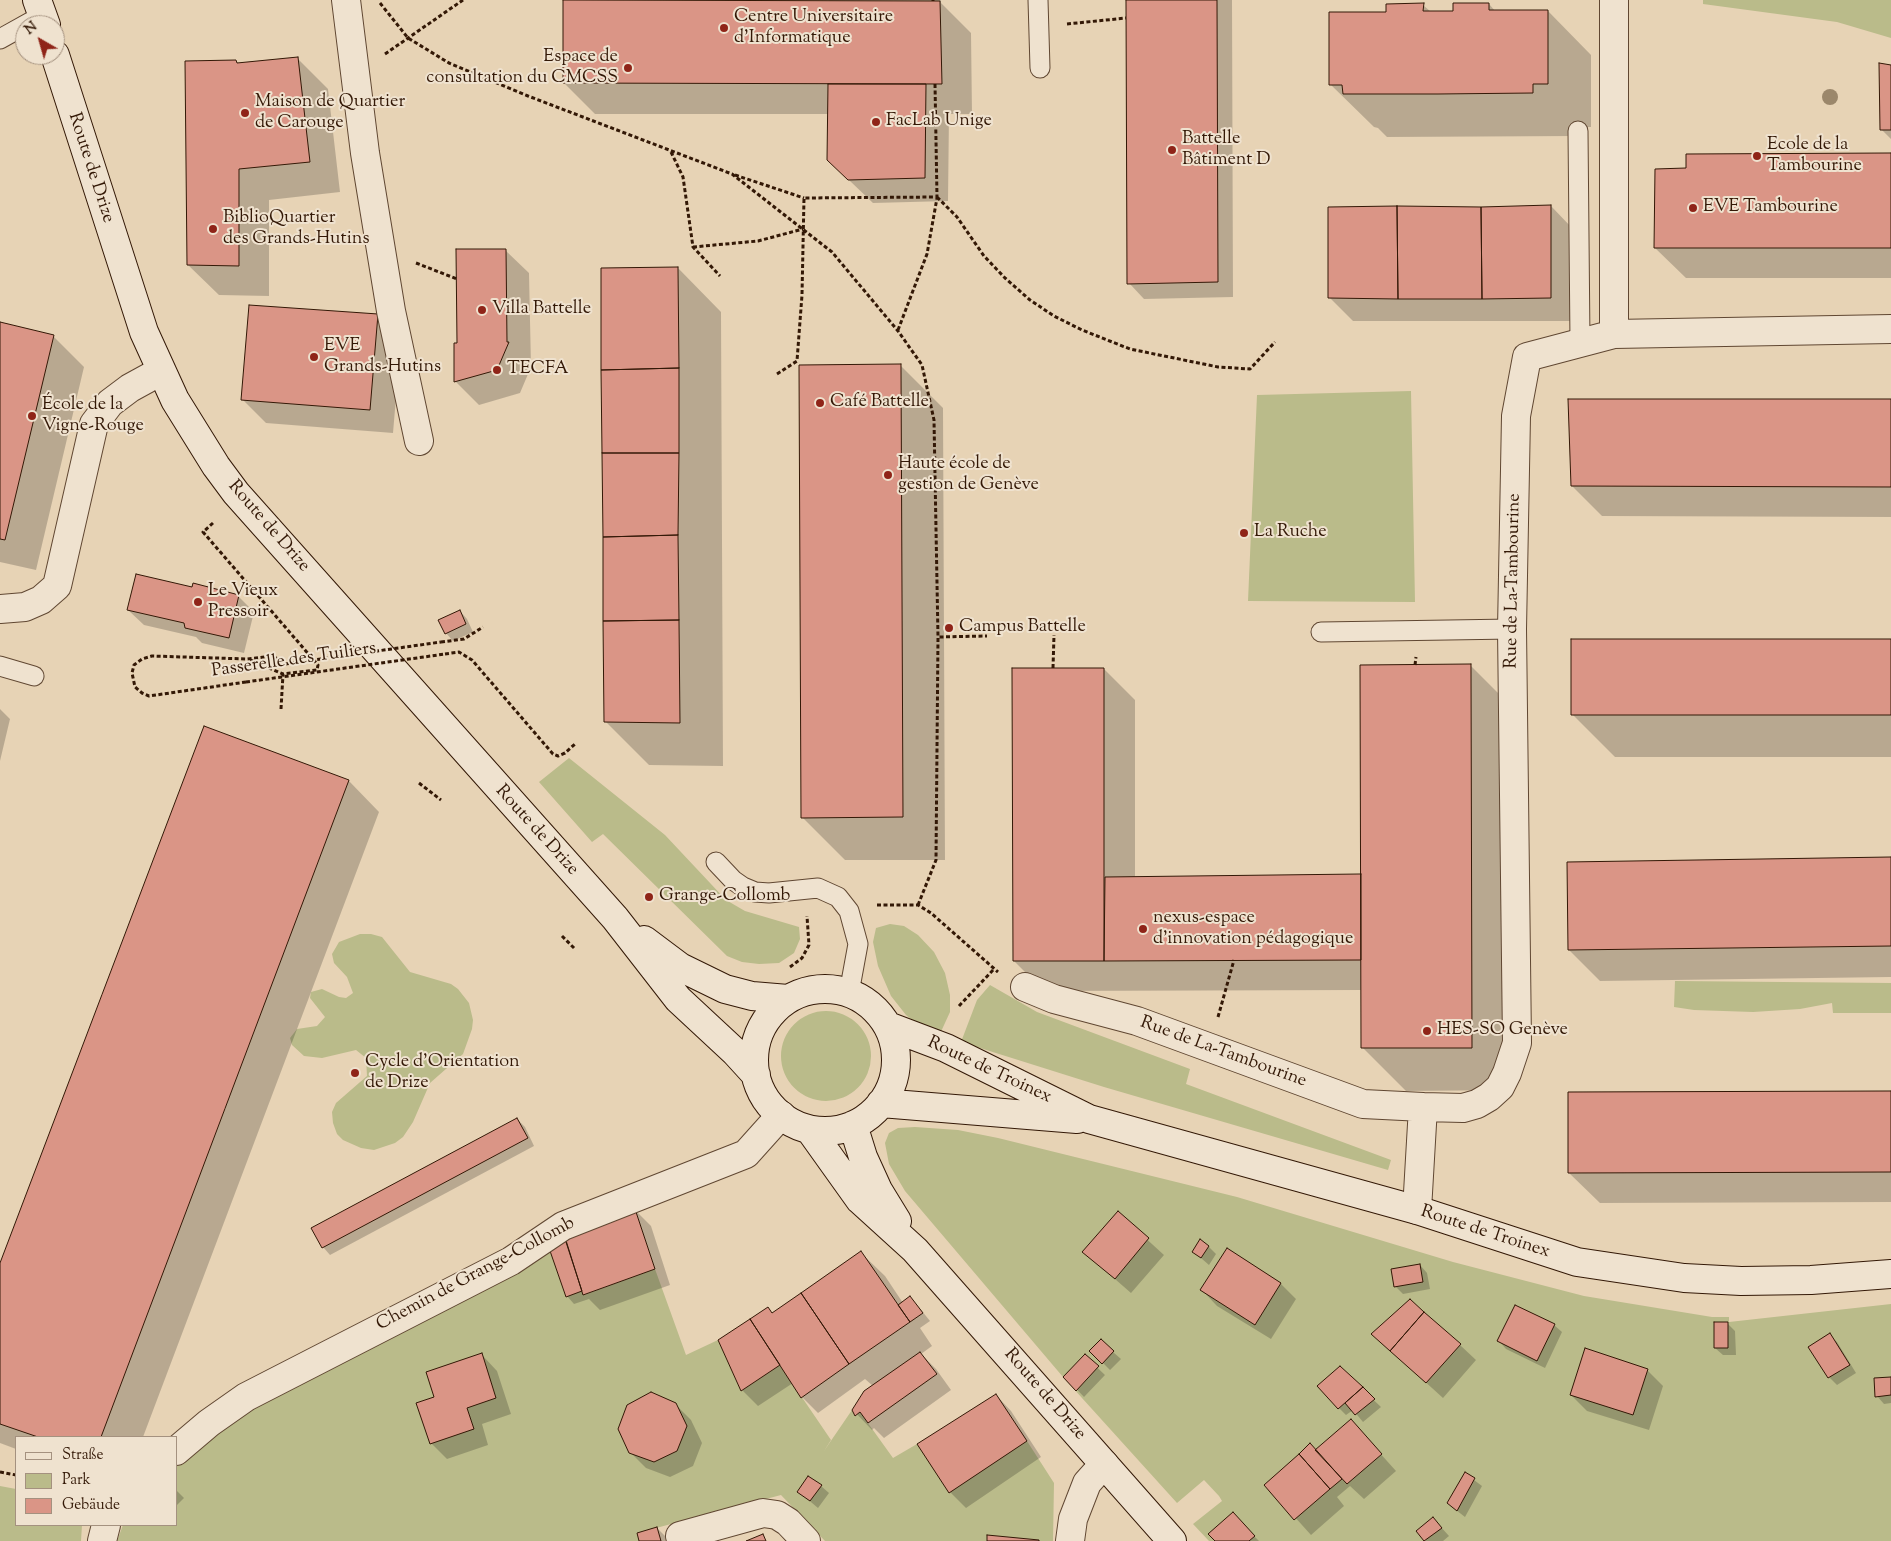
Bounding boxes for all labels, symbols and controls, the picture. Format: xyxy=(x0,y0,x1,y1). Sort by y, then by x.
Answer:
place label: Centre Universitaire d'Informatique xyxy=(734,7,893,50)
north arrow xyxy=(15,15,65,65)
text: N xyxy=(21,18,42,40)
marker: Centre Universitaire d'Informatique xyxy=(718,22,730,34)
place label: Espace de consultation du CMCSS xyxy=(426,47,618,90)
marker: Espace de consultation du CMCSS xyxy=(622,62,634,74)
place label: Maison de Quartier de Carouge xyxy=(255,92,405,134)
marker: Maison de Quartier de Carouge xyxy=(239,107,251,119)
street label: Route de Drize xyxy=(62,110,118,226)
place label: FacLab Unige xyxy=(886,111,992,133)
marker: FacLab Unige xyxy=(870,116,882,128)
place label: Battelle Bâtiment D xyxy=(1182,129,1271,172)
place label: Ecole de la Tambourine xyxy=(1767,135,1862,178)
marker: Battelle Bâtiment D xyxy=(1166,144,1178,156)
marker: Ecole de la Tambourine xyxy=(1751,150,1763,162)
place label: EVE Tambourine xyxy=(1703,197,1838,219)
marker: EVE Tambourine xyxy=(1687,202,1699,214)
place label: BiblioQuartier des Grands-Hutins xyxy=(223,208,369,250)
marker: BiblioQuartier des Grands-Hutins xyxy=(207,223,219,235)
place label: Villa Battelle xyxy=(492,299,591,321)
marker: Villa Battelle xyxy=(476,304,488,316)
place label: EVE Grands-Hutins xyxy=(324,336,441,378)
marker: EVE Grands-Hutins xyxy=(308,351,320,363)
place label: TECFA xyxy=(507,359,569,381)
marker: TECFA xyxy=(491,364,503,376)
place label: Café Battelle xyxy=(830,392,929,414)
place label: École de la Vigne-Rouge xyxy=(42,395,144,438)
marker: Café Battelle xyxy=(814,397,826,409)
marker: École de la Vigne-Rouge xyxy=(26,410,38,422)
place label: Haute école de gestion de Genève xyxy=(898,454,1039,496)
marker: Haute école de gestion de Genève xyxy=(882,469,894,481)
street label: Route de Drize xyxy=(222,477,314,577)
street label: Rue de La-Tambourine xyxy=(1502,493,1526,669)
place label: La Ruche xyxy=(1254,522,1327,544)
marker: La Ruche xyxy=(1238,527,1250,539)
place label: Le Vieux Pressoir xyxy=(208,581,278,624)
marker: Le Vieux Pressoir xyxy=(192,596,204,608)
place label: Campus Battelle xyxy=(959,617,1086,639)
marker: Campus Battelle xyxy=(943,622,955,634)
street label: Passerelle des Tuiliers xyxy=(210,639,378,683)
street label: Route de Drize xyxy=(490,781,582,881)
place label: Grange-Collomb xyxy=(659,886,790,908)
marker: Grange-Collomb xyxy=(643,891,655,903)
place label: nexus-espace d'innovation pédagogique xyxy=(1153,908,1353,951)
marker: nexus-espace d'innovation pédagogique xyxy=(1137,923,1149,935)
street label: Rue de La-Tambourine xyxy=(1137,1013,1309,1093)
place label: HES-SO Genève xyxy=(1437,1020,1568,1042)
marker: HES-SO Genève xyxy=(1421,1025,1433,1037)
street label: Route de Troinex xyxy=(923,1033,1055,1109)
place label: Cycle d'Orientation de Drize xyxy=(365,1052,520,1094)
marker: Cycle d'Orientation de Drize xyxy=(349,1067,361,1079)
street label: Route de Troinex xyxy=(1418,1202,1552,1264)
street label: Chemin de Grange-Collomb xyxy=(373,1213,579,1337)
street label: Route de Drize xyxy=(998,1345,1090,1445)
legend xyxy=(15,1436,178,1526)
text: Straße xyxy=(62,1445,104,1466)
text: Park xyxy=(62,1470,91,1491)
text: Gebäude xyxy=(62,1495,120,1516)

